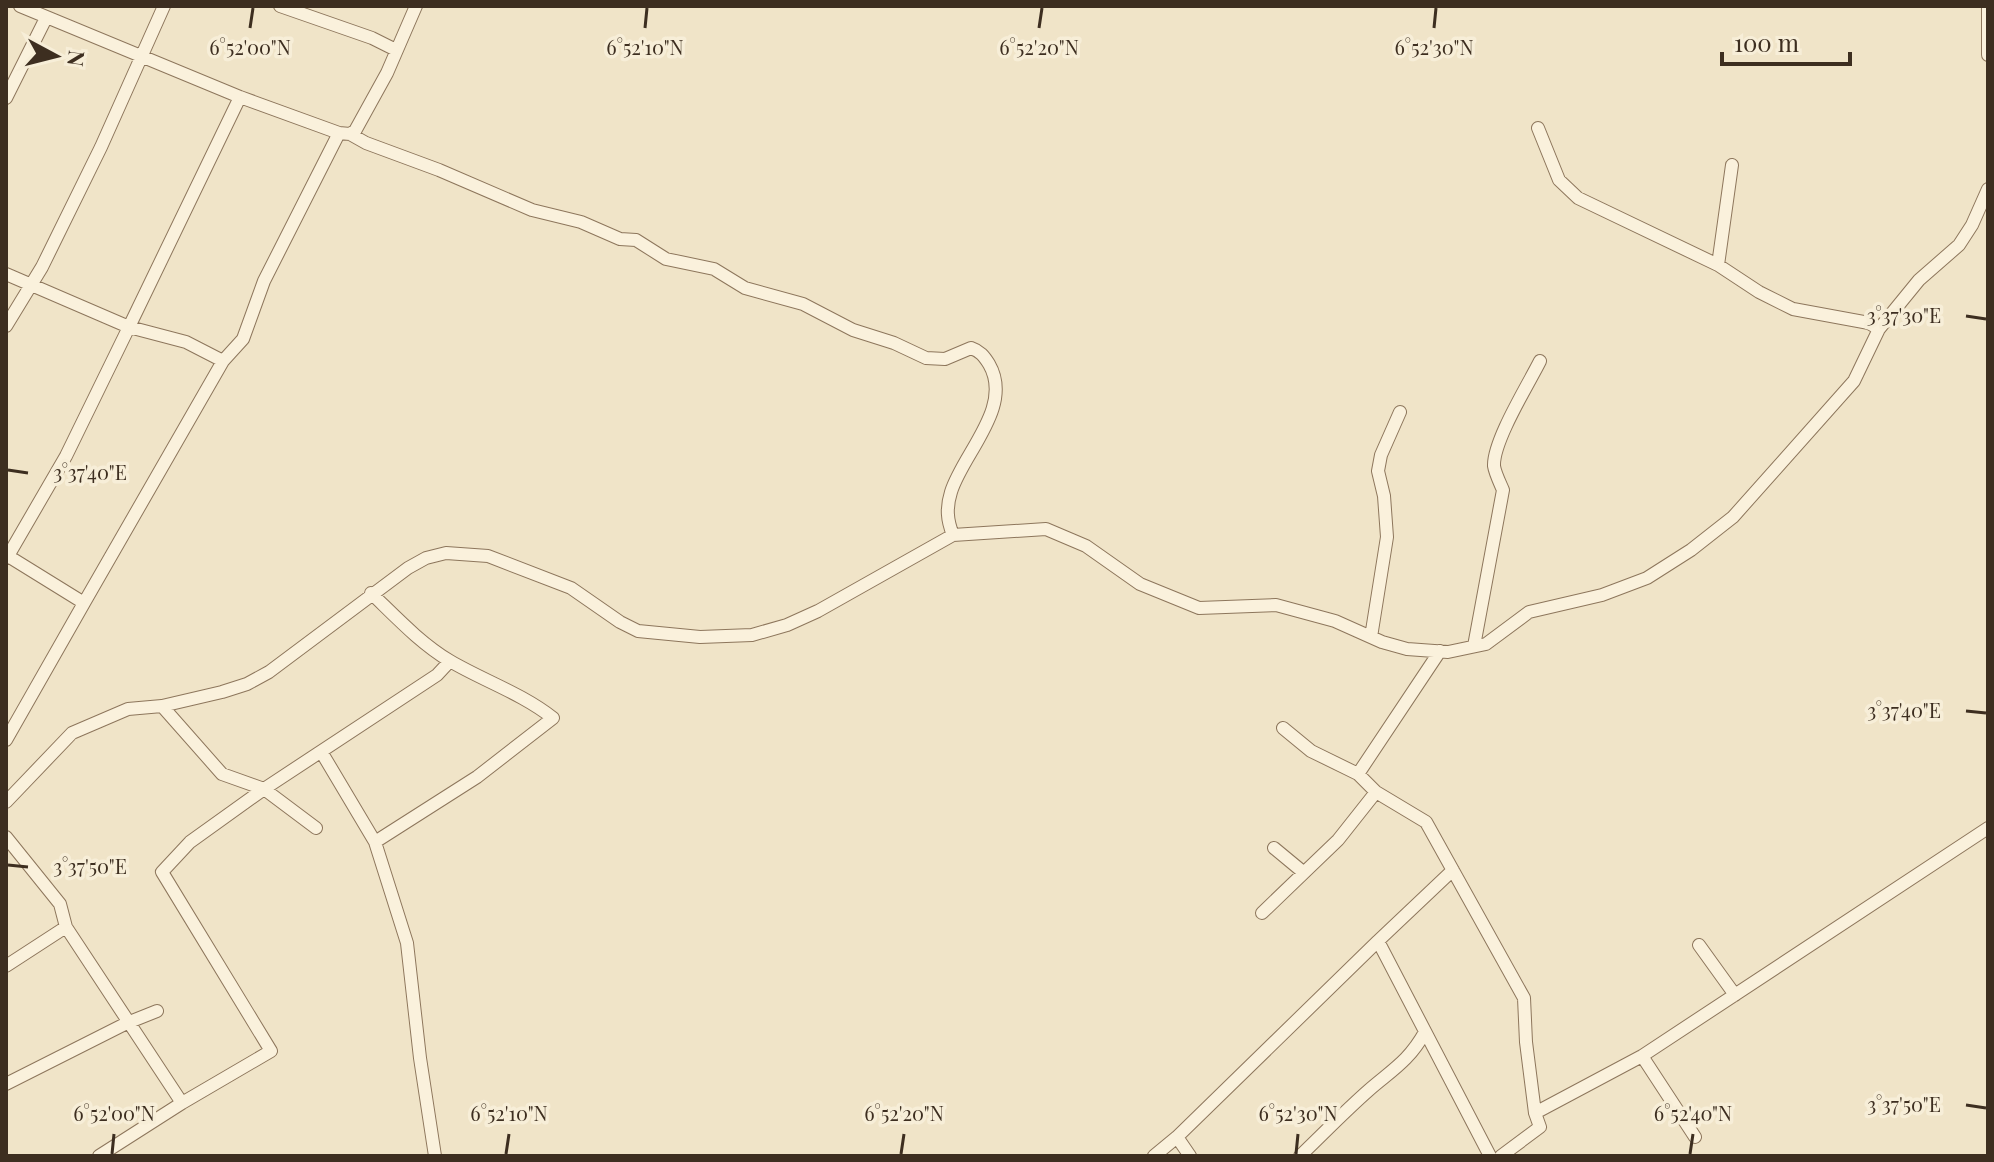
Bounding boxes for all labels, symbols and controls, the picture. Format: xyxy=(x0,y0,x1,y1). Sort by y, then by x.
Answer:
north arrow xyxy=(16,16,96,96)
scale bar xyxy=(1722,16,1850,66)
text: 100 m xyxy=(1734,26,1799,58)
text: 6°52'00"N xyxy=(209,33,291,60)
text: 6°52'10"N xyxy=(606,33,684,60)
text: 6°52'20"N xyxy=(999,33,1079,60)
text: 6°52'30"N xyxy=(1394,33,1474,60)
text: N xyxy=(61,49,93,68)
text: 3°37'30"E xyxy=(1867,301,1941,328)
text: 3°37'40"E xyxy=(53,458,127,485)
text: 3°37'40"E xyxy=(1867,696,1941,723)
text: 3°37'50"E xyxy=(53,852,127,879)
text: 3°37'50"E xyxy=(1867,1090,1941,1117)
text: 6°52'00"N xyxy=(73,1099,155,1126)
text: 6°52'10"N xyxy=(470,1099,548,1126)
text: 6°52'20"N xyxy=(864,1099,944,1126)
text: 6°52'30"N xyxy=(1258,1099,1338,1126)
text: 6°52'40"N xyxy=(1654,1099,1732,1126)

